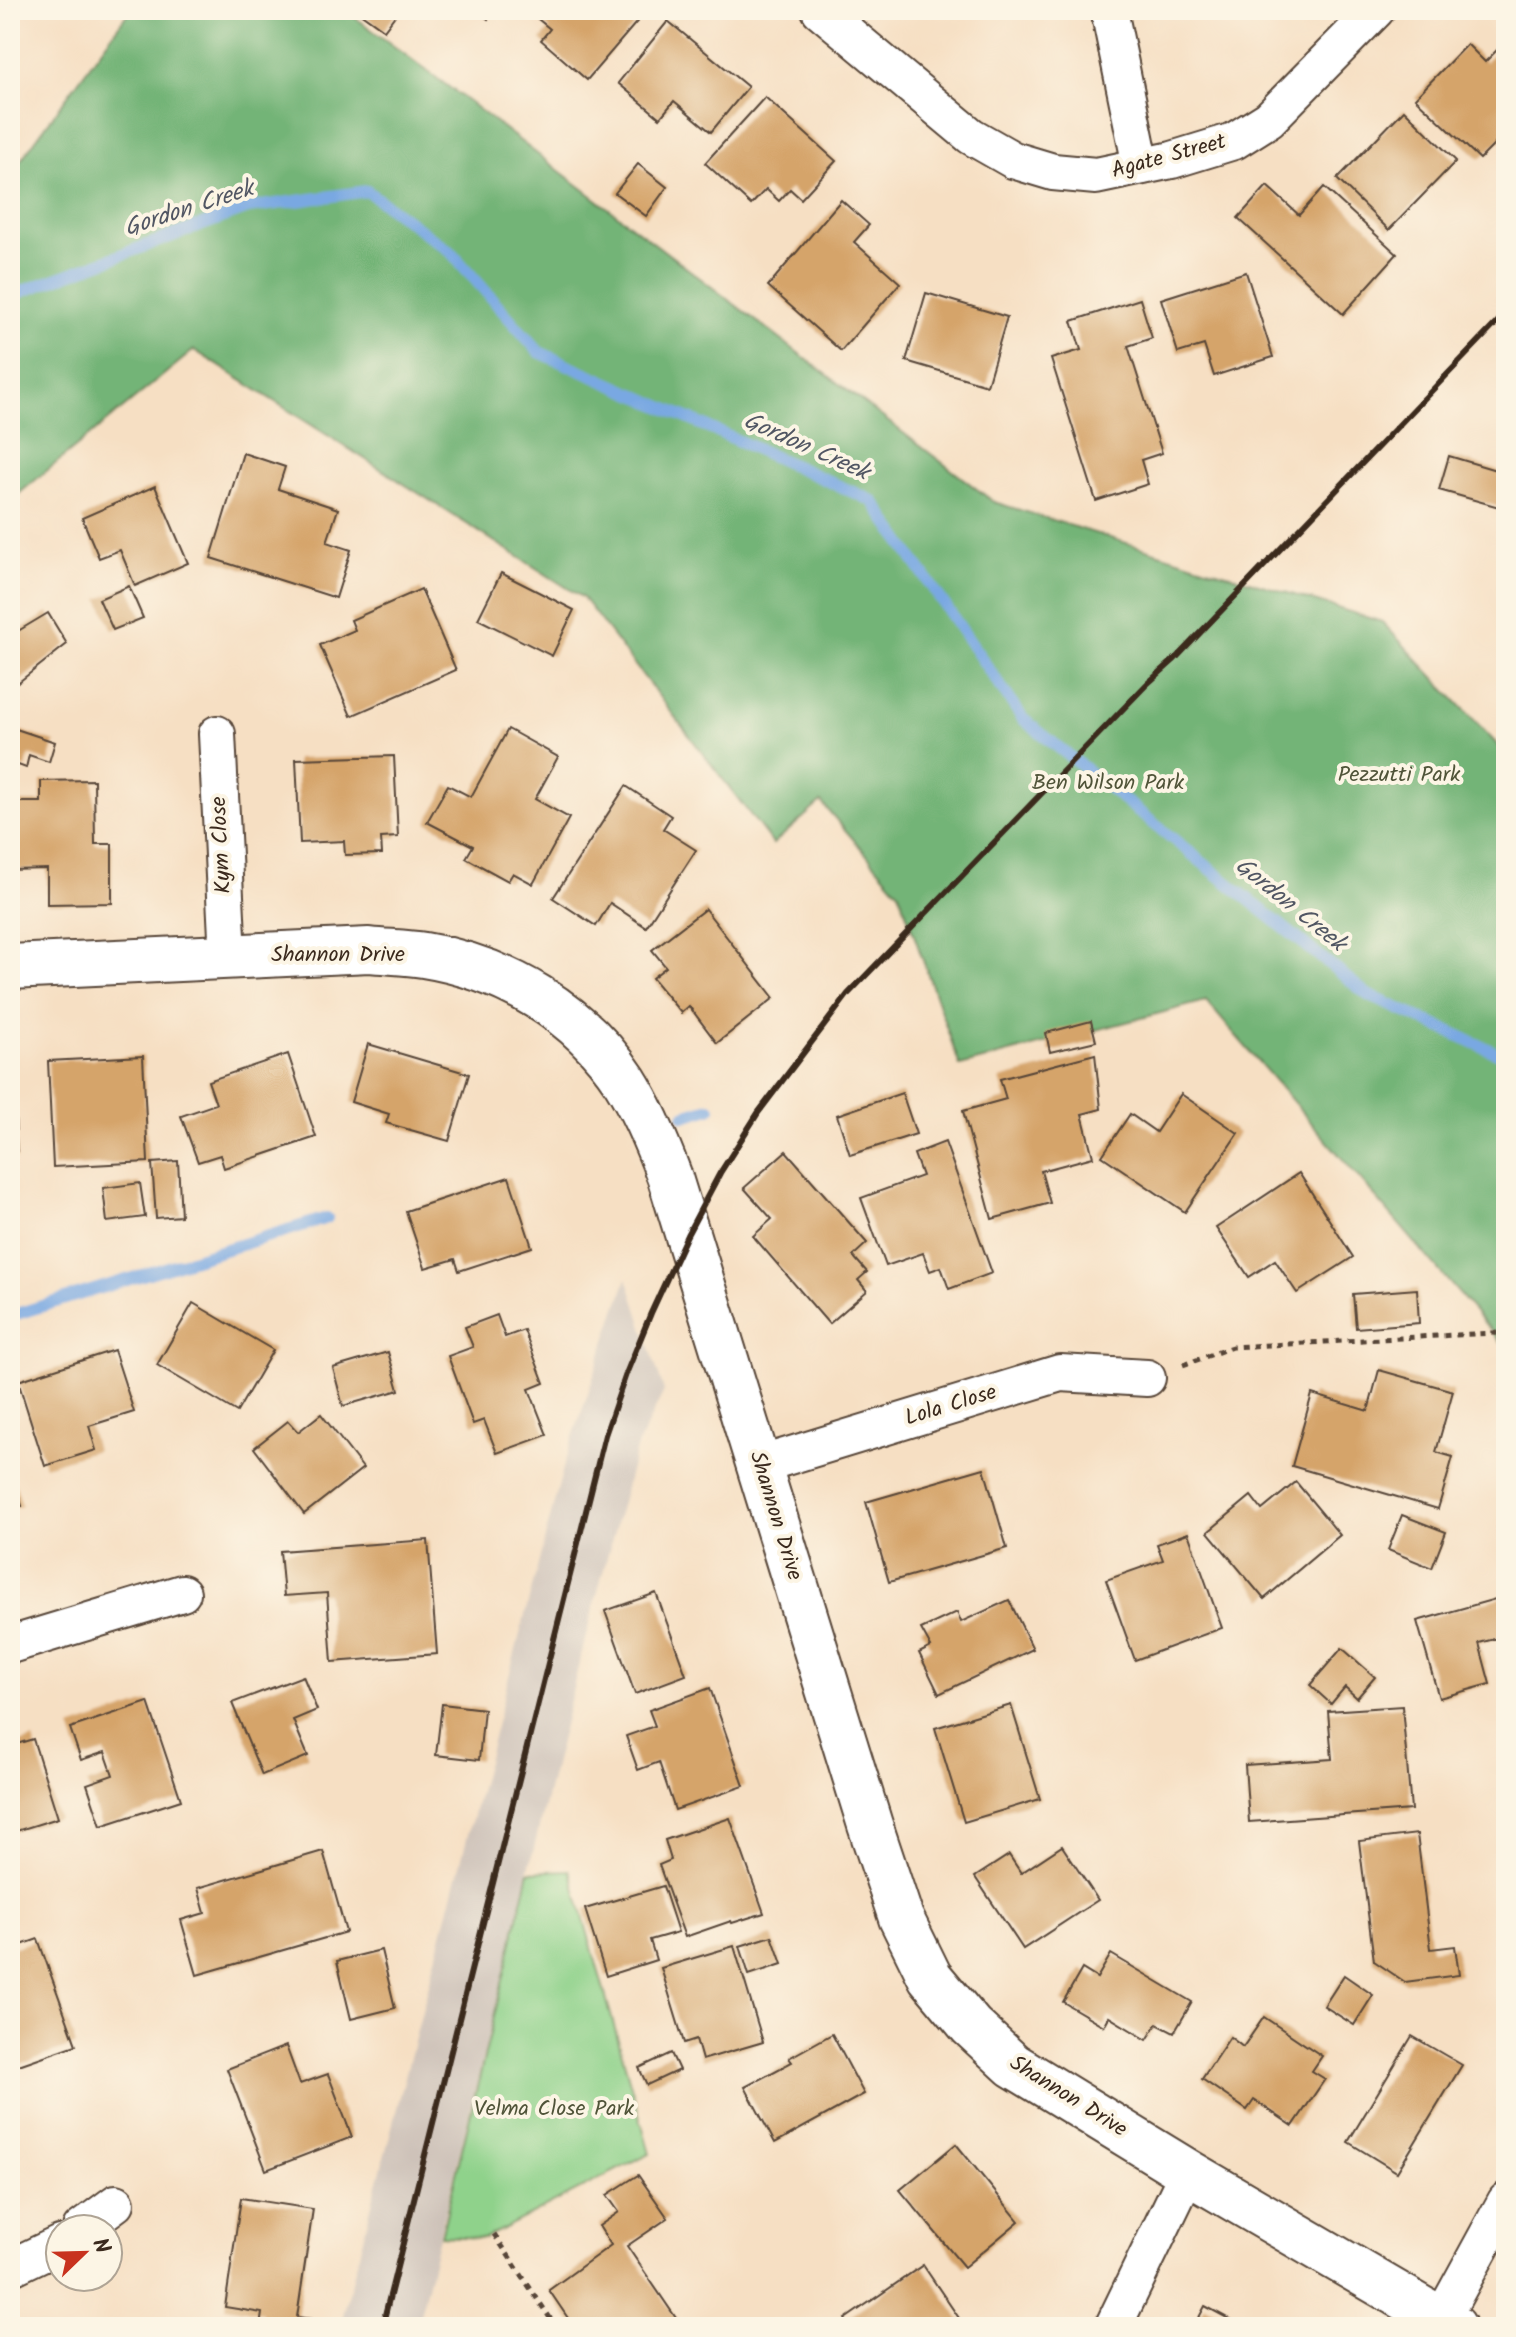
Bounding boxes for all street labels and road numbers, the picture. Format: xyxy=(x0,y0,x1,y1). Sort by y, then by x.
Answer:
street label: Agate Street xyxy=(1108,125,1231,189)
street label: Kym Close xyxy=(202,795,242,895)
street label: Shannon Drive xyxy=(271,938,405,973)
street label: Lola Close xyxy=(901,1375,1001,1437)
street label: Shannon Drive xyxy=(739,1447,811,1585)
street label: Shannon Drive xyxy=(1002,2047,1134,2147)

